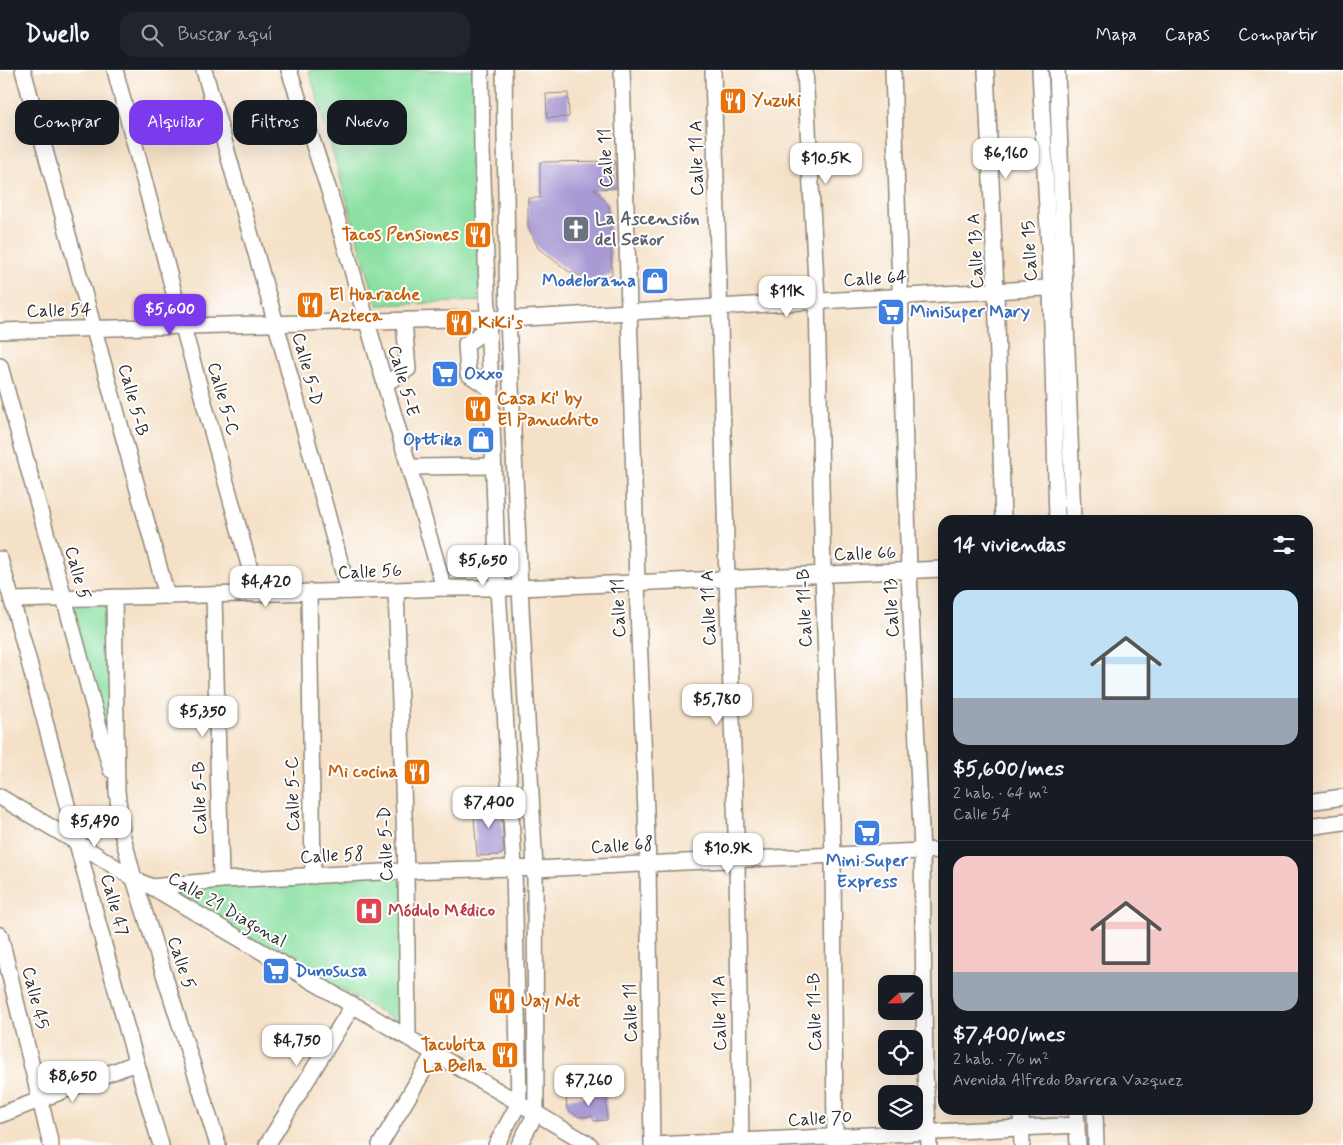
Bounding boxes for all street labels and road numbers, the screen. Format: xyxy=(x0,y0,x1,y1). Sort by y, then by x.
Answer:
street label: Calle 11 A xyxy=(684,120,710,196)
street label: Calle 11 xyxy=(593,128,619,188)
street label: Calle 13 A xyxy=(962,212,990,290)
street label: Calle 15 xyxy=(1016,220,1044,282)
street label: Calle 64 xyxy=(843,265,908,293)
street label: Calle 54 xyxy=(26,298,92,324)
street label: Calle 5-D xyxy=(286,330,328,408)
street label: Calle 5-E xyxy=(381,343,425,419)
street label: Calle 5-C xyxy=(201,360,245,439)
street label: Calle 5-B xyxy=(112,361,154,439)
street label: Calle 66 xyxy=(833,541,897,567)
street label: Calle 5 xyxy=(58,544,96,603)
street label: Calle 56 xyxy=(337,559,403,585)
street label: Calle 11-B xyxy=(792,568,818,648)
street label: Calle 11 A xyxy=(696,570,722,646)
street label: Calle 13 xyxy=(878,577,906,638)
street label: Calle 11 xyxy=(606,578,632,638)
street label: Calle 5-C xyxy=(280,756,306,832)
street label: Calle 5-B xyxy=(187,761,213,835)
street label: Calle 5-D xyxy=(373,806,399,882)
street label: Calle 68 xyxy=(590,832,654,860)
street label: Calle 58 xyxy=(299,842,365,870)
street label: Calle 21 Diagonal xyxy=(162,866,291,955)
street label: Calle 47 xyxy=(94,871,134,939)
street label: Calle 5 xyxy=(161,933,201,993)
street label: Calle 45 xyxy=(16,964,54,1032)
street label: Calle 11-B xyxy=(802,972,828,1052)
street label: Calle 11 A xyxy=(707,975,733,1051)
street label: Calle 11 xyxy=(618,983,644,1043)
street label: Calle 70 xyxy=(787,1105,853,1133)

